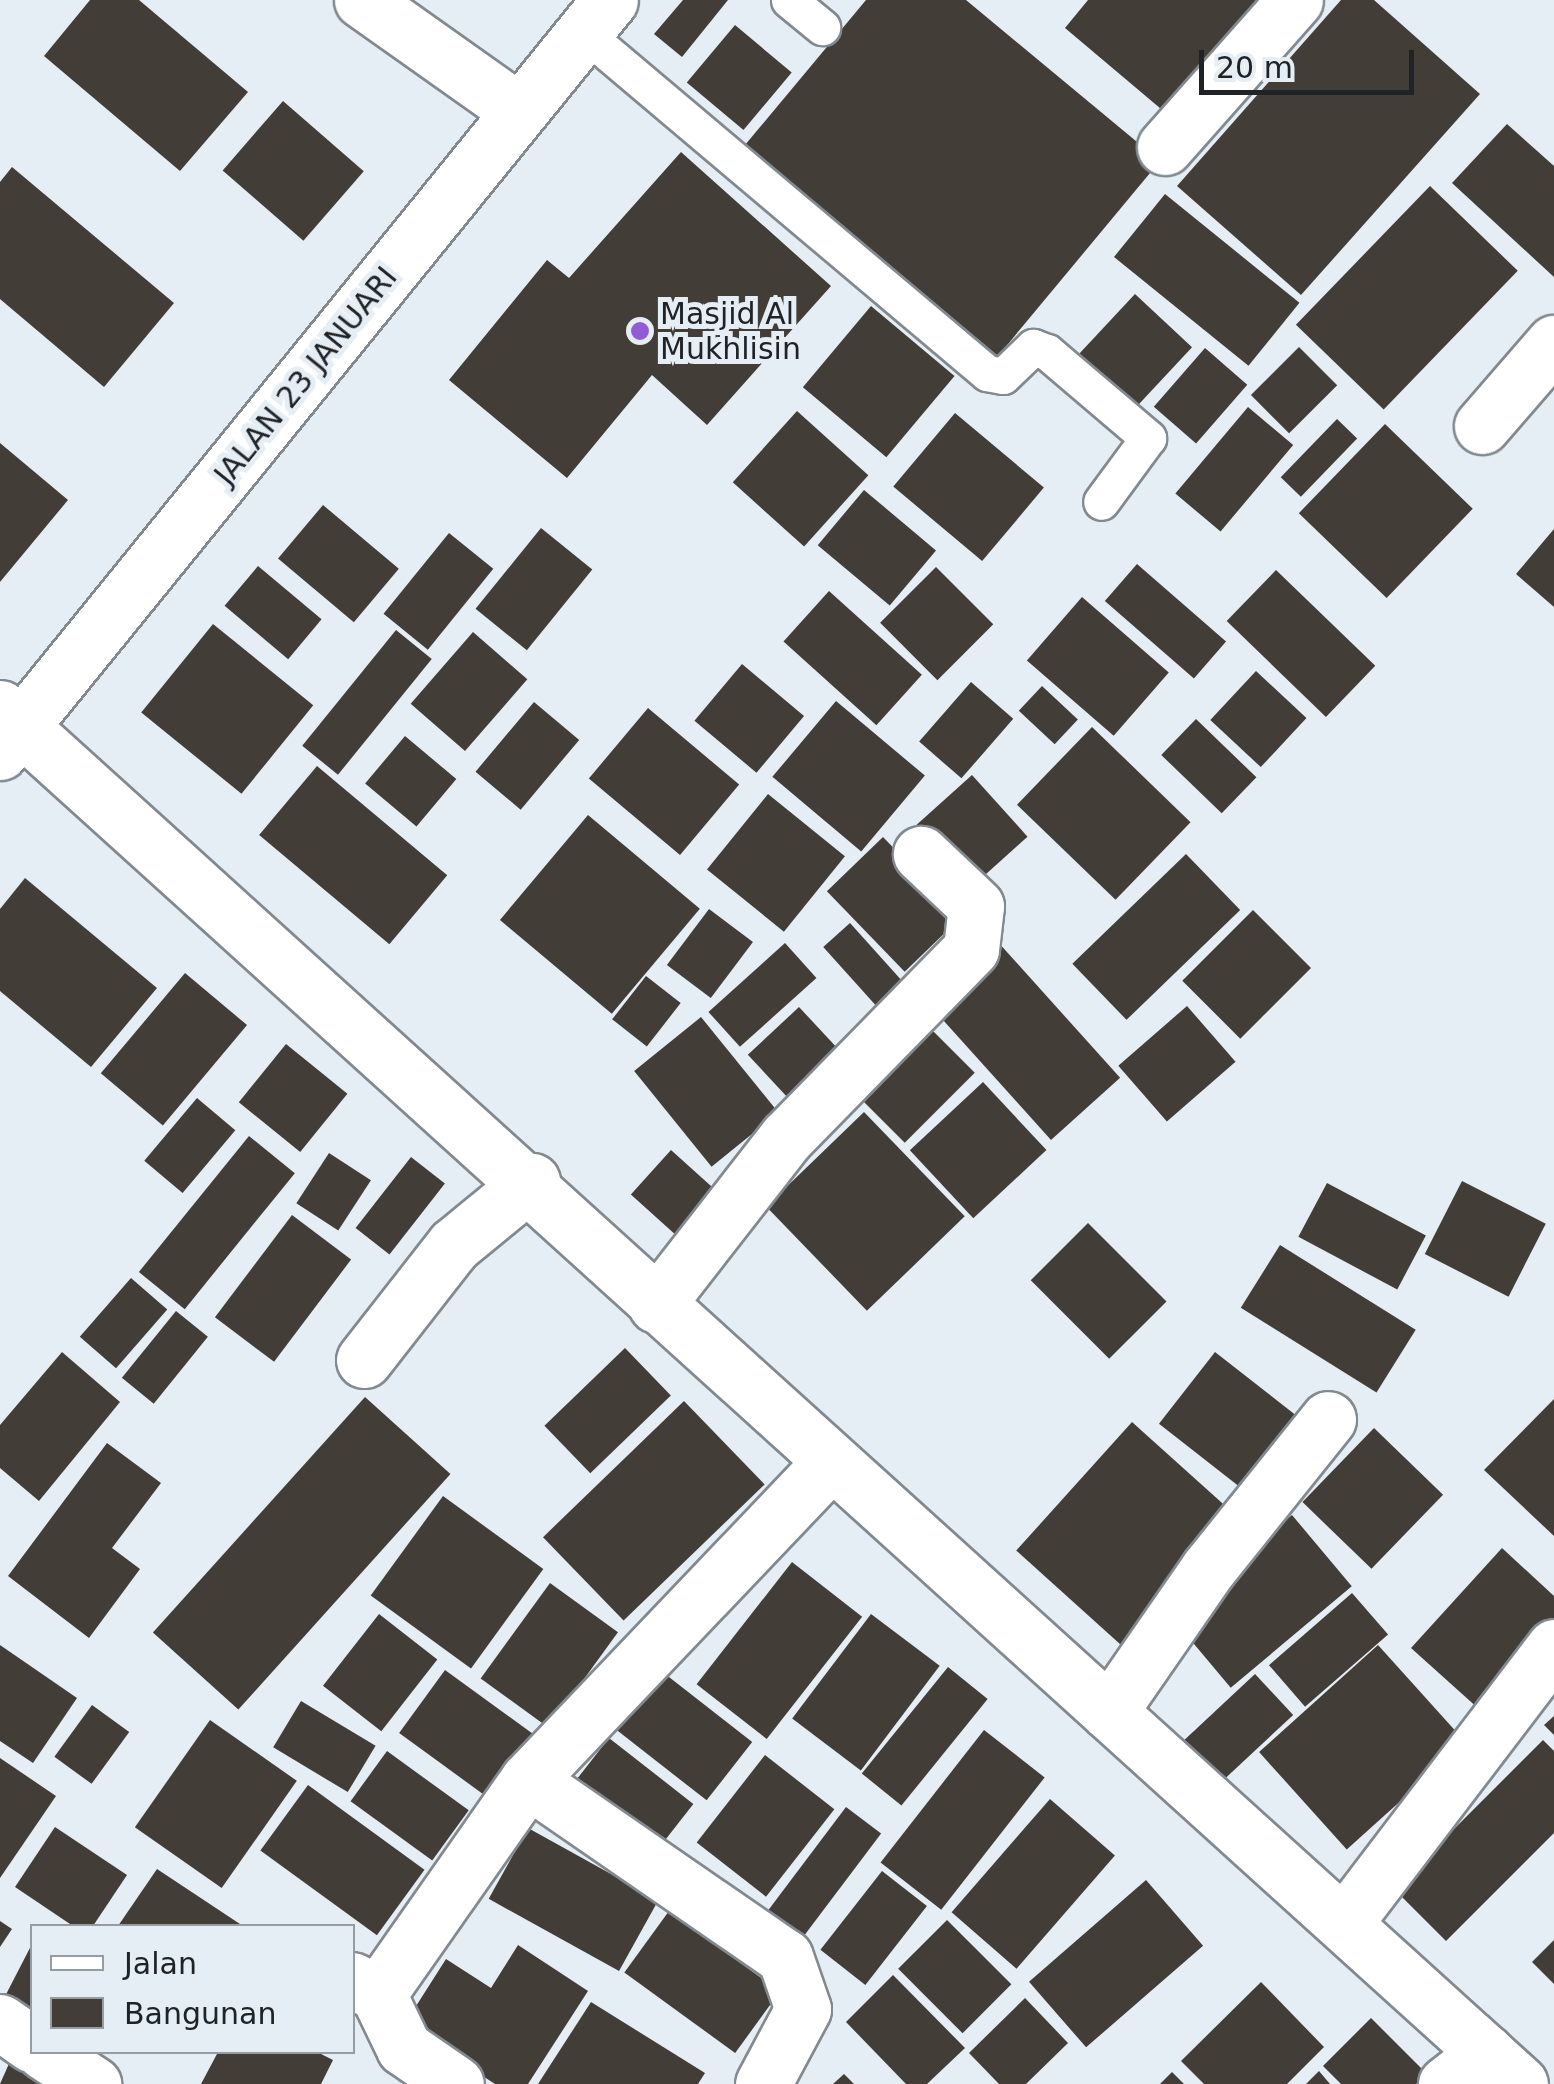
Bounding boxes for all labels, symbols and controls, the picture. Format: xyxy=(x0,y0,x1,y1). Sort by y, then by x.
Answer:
scale bar xyxy=(1204,30,1419,92)
text: 20 m xyxy=(1216,50,1293,85)
street label: JALAN 23 JANUARI xyxy=(207,260,405,492)
place label: Masjid Al Mukhlisin xyxy=(660,296,801,366)
marker: Masjid Al Mukhlisin xyxy=(629,320,651,342)
legend xyxy=(30,1924,355,2054)
text: Jalan xyxy=(124,1946,197,1981)
text: Bangunan xyxy=(124,1996,276,2031)

